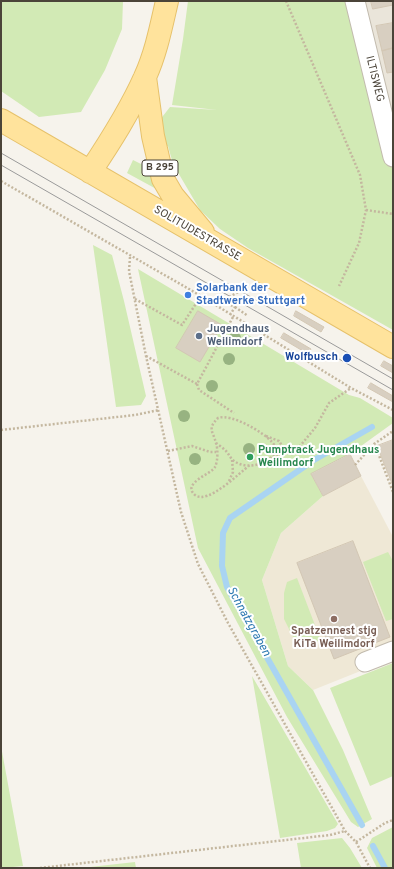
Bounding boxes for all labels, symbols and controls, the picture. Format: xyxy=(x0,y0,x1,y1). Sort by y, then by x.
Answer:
street label: ILTISWEG xyxy=(362,55,386,103)
road number: B 295 xyxy=(142,160,178,176)
street label: SOLITUDESTRASSE xyxy=(151,204,243,264)
place label: Solarbank der Stadtwerke Stuttgart xyxy=(196,282,305,308)
marker: Solarbank der Stadtwerke Stuttgart xyxy=(183,290,193,300)
place label: Jugendhaus Weilimdorf xyxy=(207,323,269,349)
marker: Jugendhaus Weilimdorf xyxy=(194,331,204,341)
place label: Wolfbusch xyxy=(285,351,338,365)
marker: Wolfbusch xyxy=(341,352,353,364)
place label: Pumptrack Jugendhaus Weilimdorf xyxy=(258,444,379,470)
marker: Pumptrack Jugendhaus Weilimdorf xyxy=(245,452,255,462)
water label: Schnatzgraben xyxy=(223,585,273,659)
marker: Spatzennest stjg KiTa Weilimdorf xyxy=(329,614,339,624)
place label: Spatzennest stjg KiTa Weilimdorf xyxy=(291,625,377,651)

